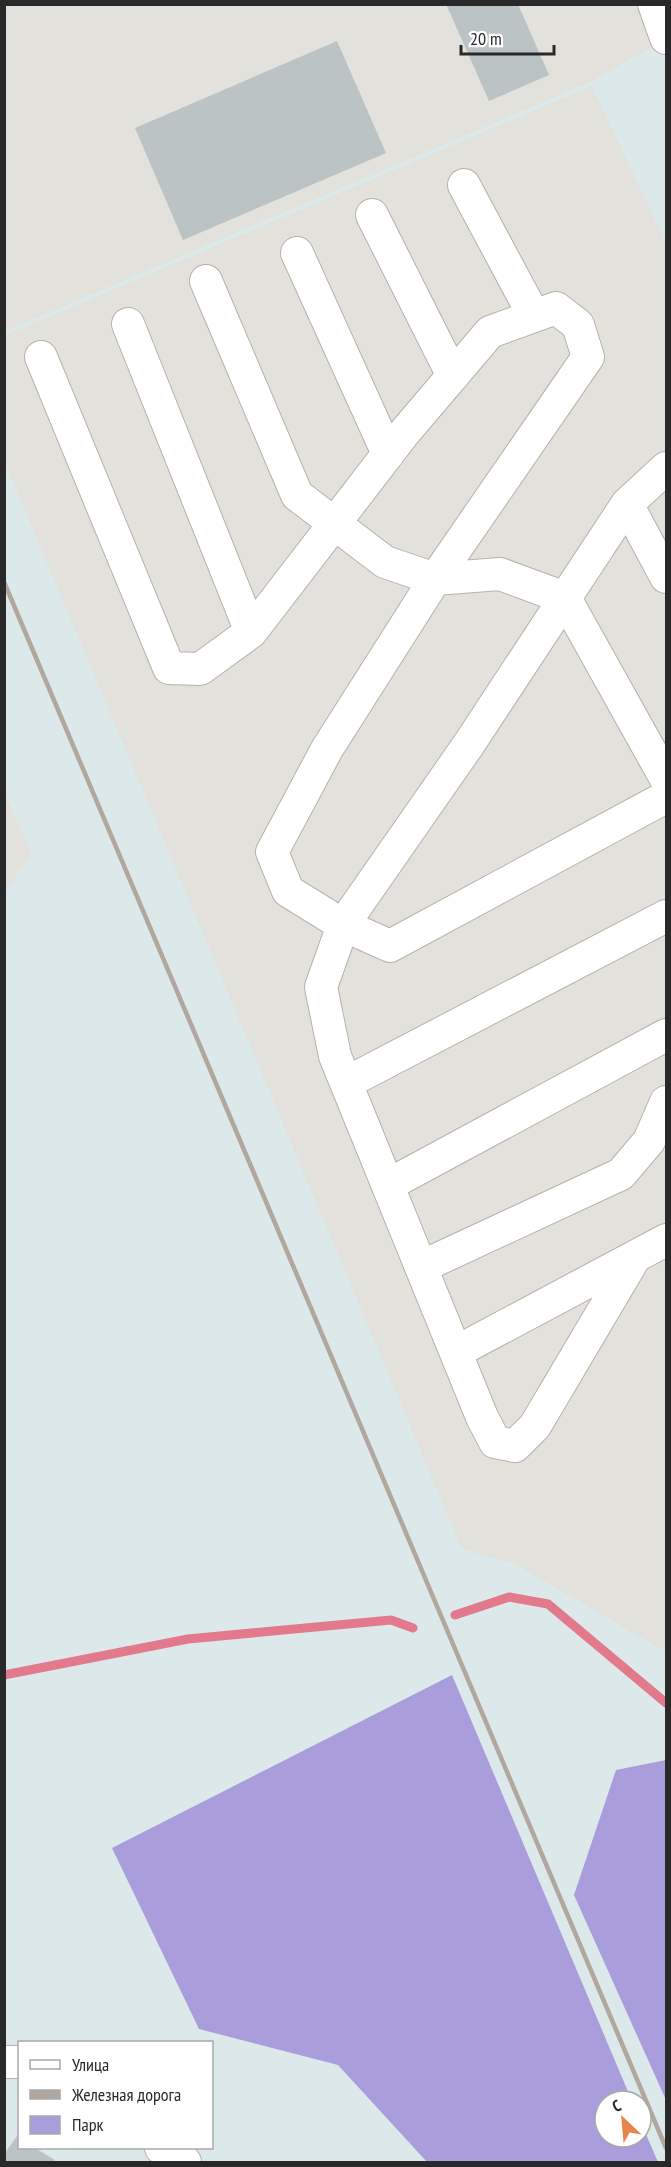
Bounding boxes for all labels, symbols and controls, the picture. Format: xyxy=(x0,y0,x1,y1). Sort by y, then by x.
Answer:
scale bar xyxy=(461,18,554,56)
text: 20 m xyxy=(470,27,502,50)
legend xyxy=(18,2041,213,2149)
text: Улица xyxy=(72,2053,109,2076)
text: Железная дорога xyxy=(71,2083,181,2106)
north arrow xyxy=(593,2089,653,2149)
text: С xyxy=(609,2095,625,2116)
text: Парк xyxy=(72,2113,103,2136)

